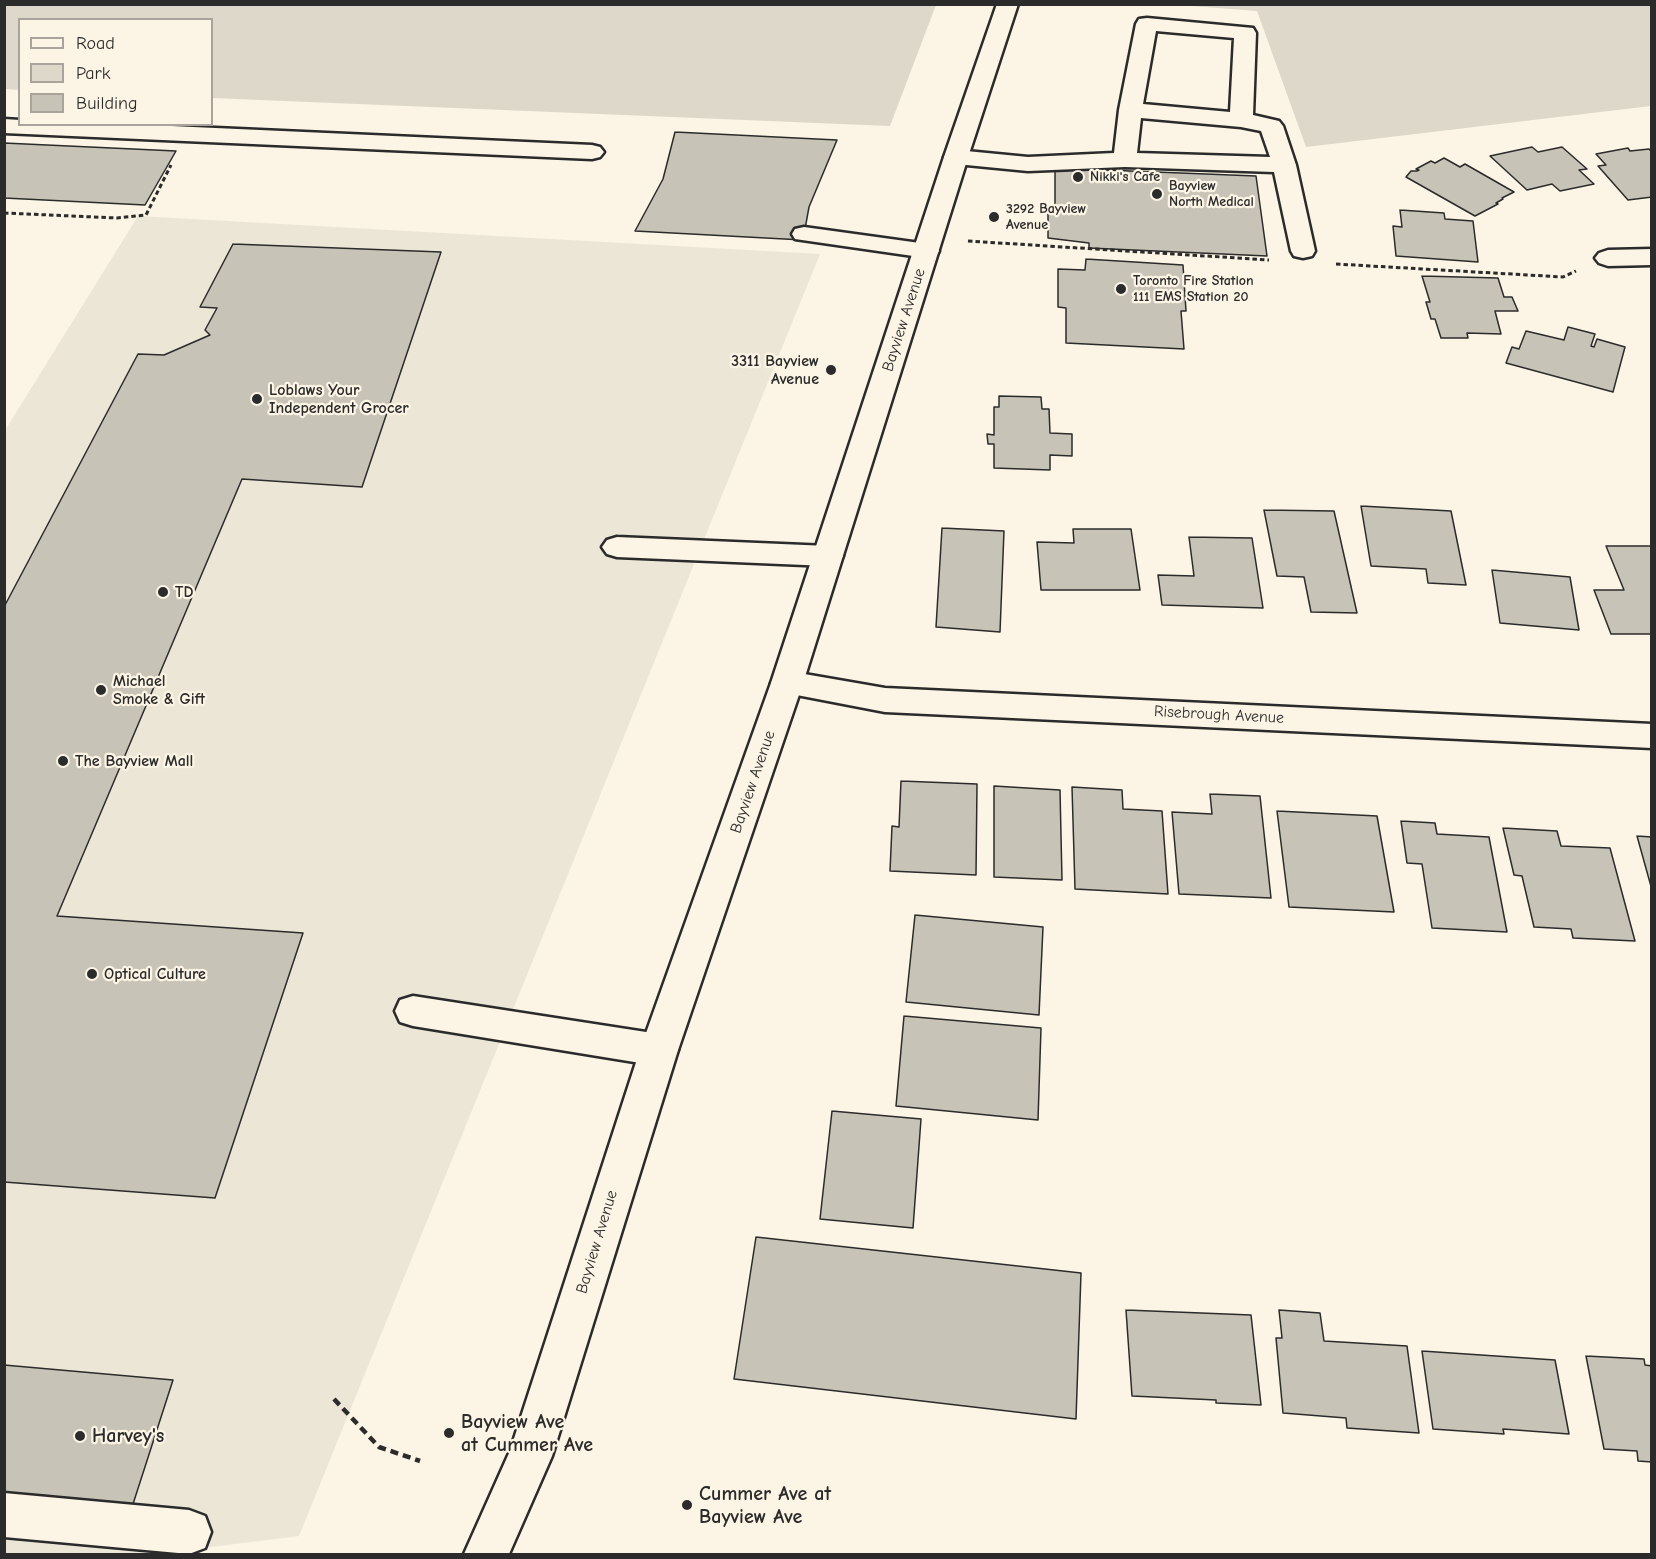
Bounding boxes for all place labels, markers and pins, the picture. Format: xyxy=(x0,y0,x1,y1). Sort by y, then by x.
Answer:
place label: Nikki's Cafe xyxy=(1090,169,1160,185)
marker: Nikki's Cafe xyxy=(1071,170,1085,184)
place label: Bayview North Medical xyxy=(1169,178,1254,210)
marker: Bayview North Medical xyxy=(1150,187,1164,201)
place label: 3292 Bayview Avenue xyxy=(1006,201,1086,234)
marker: 3292 Bayview Avenue xyxy=(987,210,1001,224)
place label: Toronto Fire Station 111 EMS Station 20 xyxy=(1133,273,1254,306)
marker: Toronto Fire Station 111 EMS Station 20 xyxy=(1114,282,1128,296)
place label: 3311 Bayview Avenue xyxy=(731,351,819,389)
marker: 3311 Bayview Avenue xyxy=(824,363,838,377)
place label: Loblaws Your Independent Grocer xyxy=(269,380,409,418)
marker: Loblaws Your Independent Grocer xyxy=(250,392,264,406)
place label: TD xyxy=(175,582,193,602)
marker: TD xyxy=(156,585,170,599)
place label: Michael Smoke & Gift xyxy=(113,671,205,709)
marker: Michael Smoke & Gift xyxy=(94,683,108,697)
place label: The Bayview Mall xyxy=(75,751,193,771)
marker: The Bayview Mall xyxy=(56,754,70,768)
place label: Optical Culture xyxy=(104,964,206,984)
marker: Optical Culture xyxy=(85,967,99,981)
place label: Bayview Ave at Cummer Ave xyxy=(461,1410,593,1457)
place label: Harvey's xyxy=(92,1424,164,1448)
marker: Bayview Ave at Cummer Ave xyxy=(442,1426,456,1440)
marker: Harvey's xyxy=(73,1429,87,1443)
place label: Cummer Ave at Bayview Ave xyxy=(699,1482,831,1529)
marker: Cummer Ave at Bayview Ave xyxy=(680,1498,694,1512)

